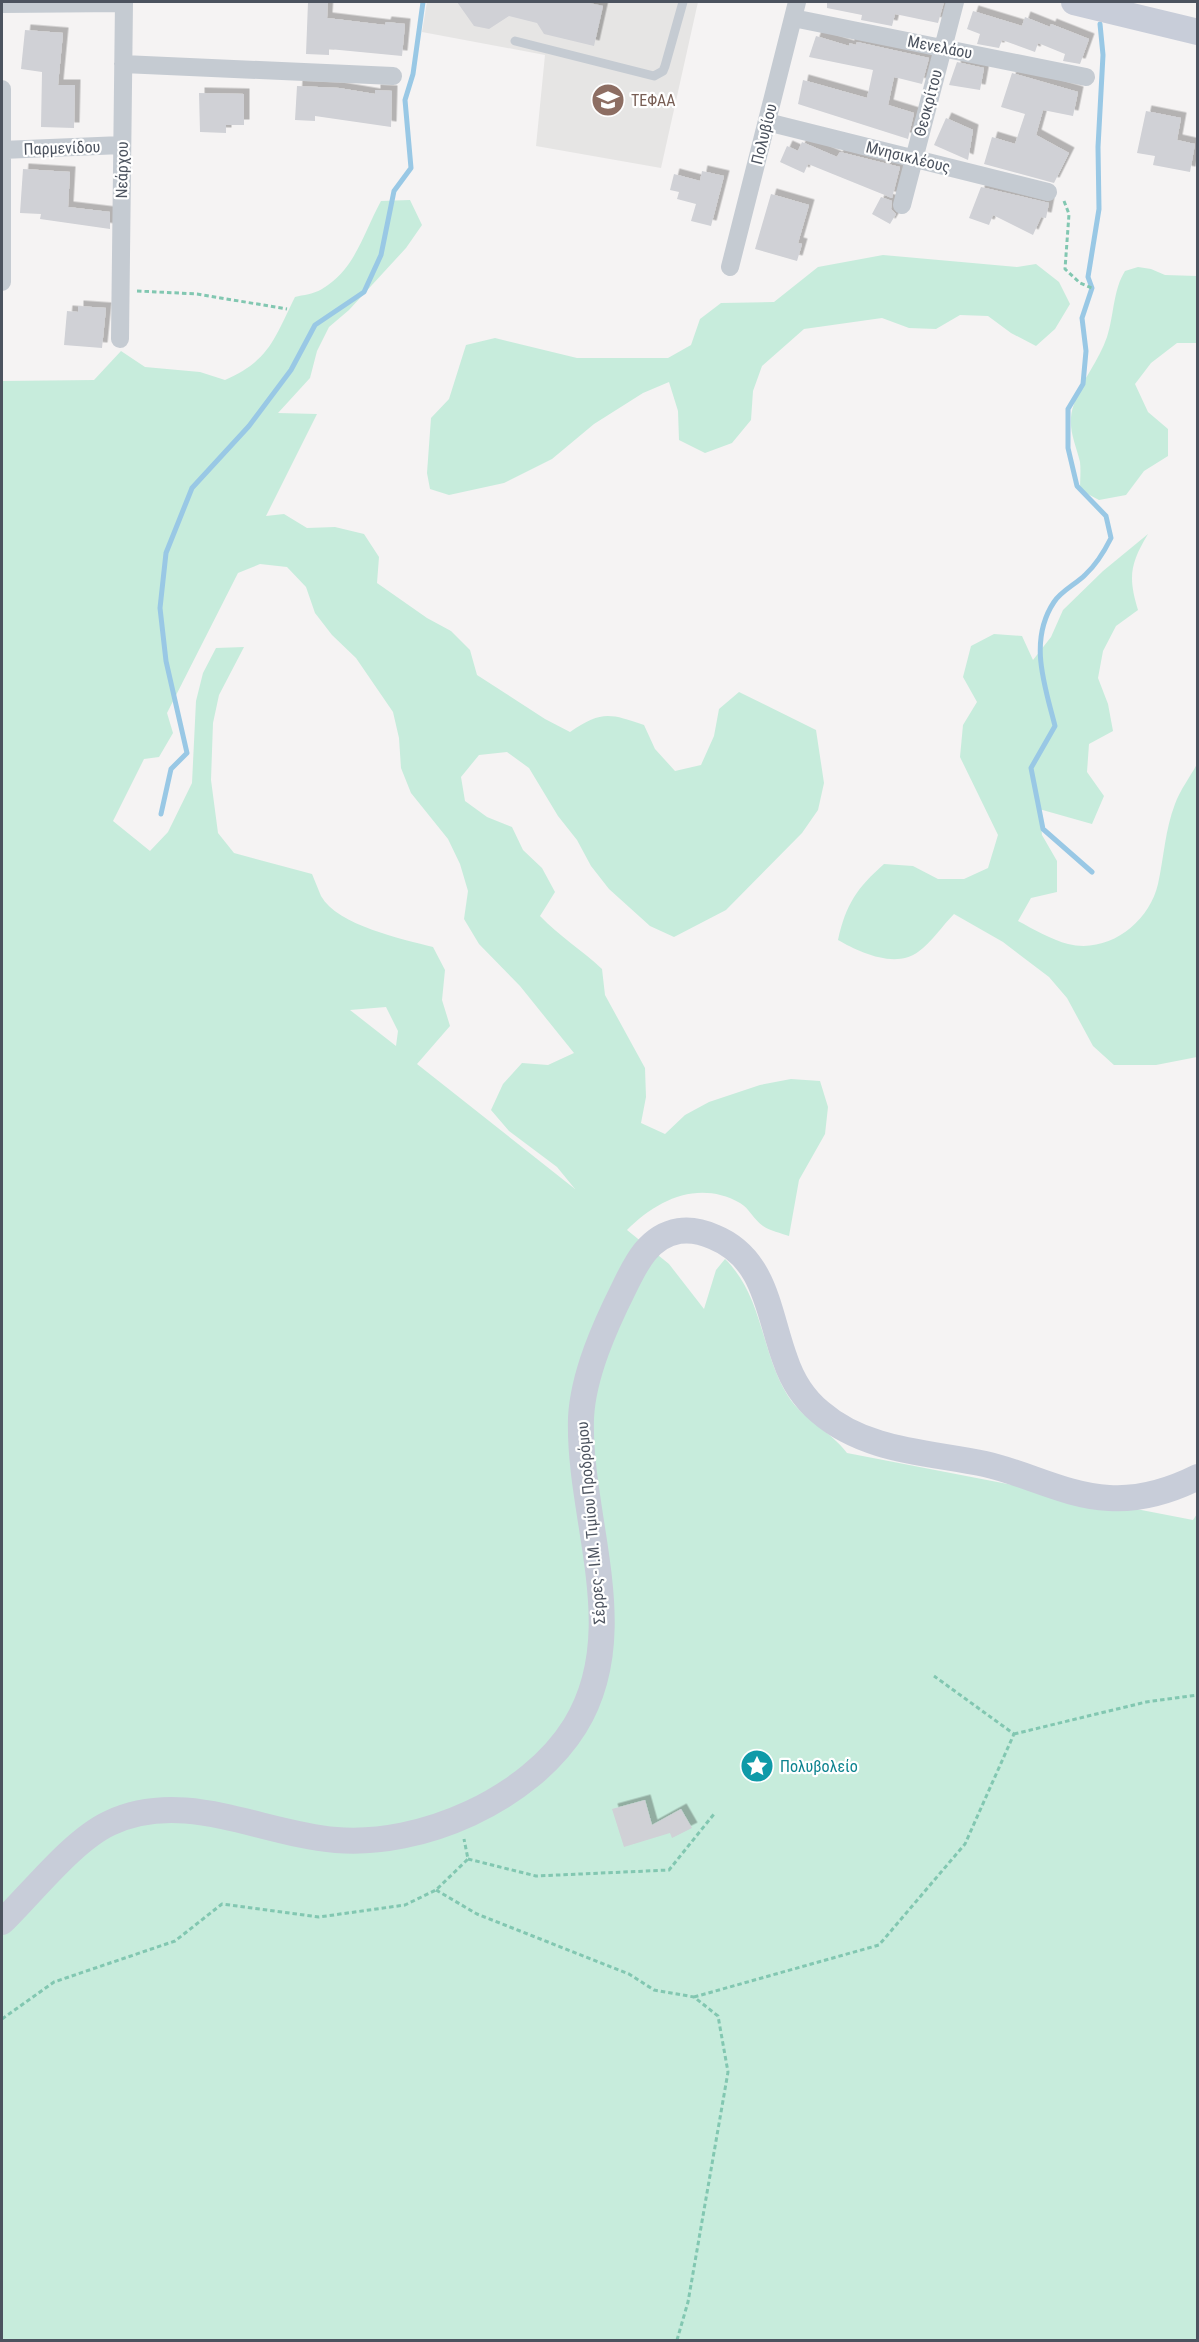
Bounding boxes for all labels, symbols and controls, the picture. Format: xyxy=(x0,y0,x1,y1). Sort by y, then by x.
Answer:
street label: Μενελάου xyxy=(906,31,974,63)
street label: Θεοκρίτου xyxy=(910,67,946,139)
school or university icon: ΤΕΦΑΑ xyxy=(590,82,626,118)
place label: ΤΕΦΑΑ xyxy=(631,91,675,110)
street label: Πολυβίου xyxy=(747,102,781,166)
street label: Παρμενίδου xyxy=(23,137,101,159)
street label: Μνησικλέους xyxy=(864,137,952,177)
street label: Νεάρχου xyxy=(112,141,132,199)
street label: Σέρρες - Ι.Μ. Τιμίου Προδρόμου xyxy=(573,1421,609,1625)
place icon: Πολυβολείο xyxy=(739,1748,775,1784)
place label: Πολυβολείο xyxy=(780,1757,858,1776)

